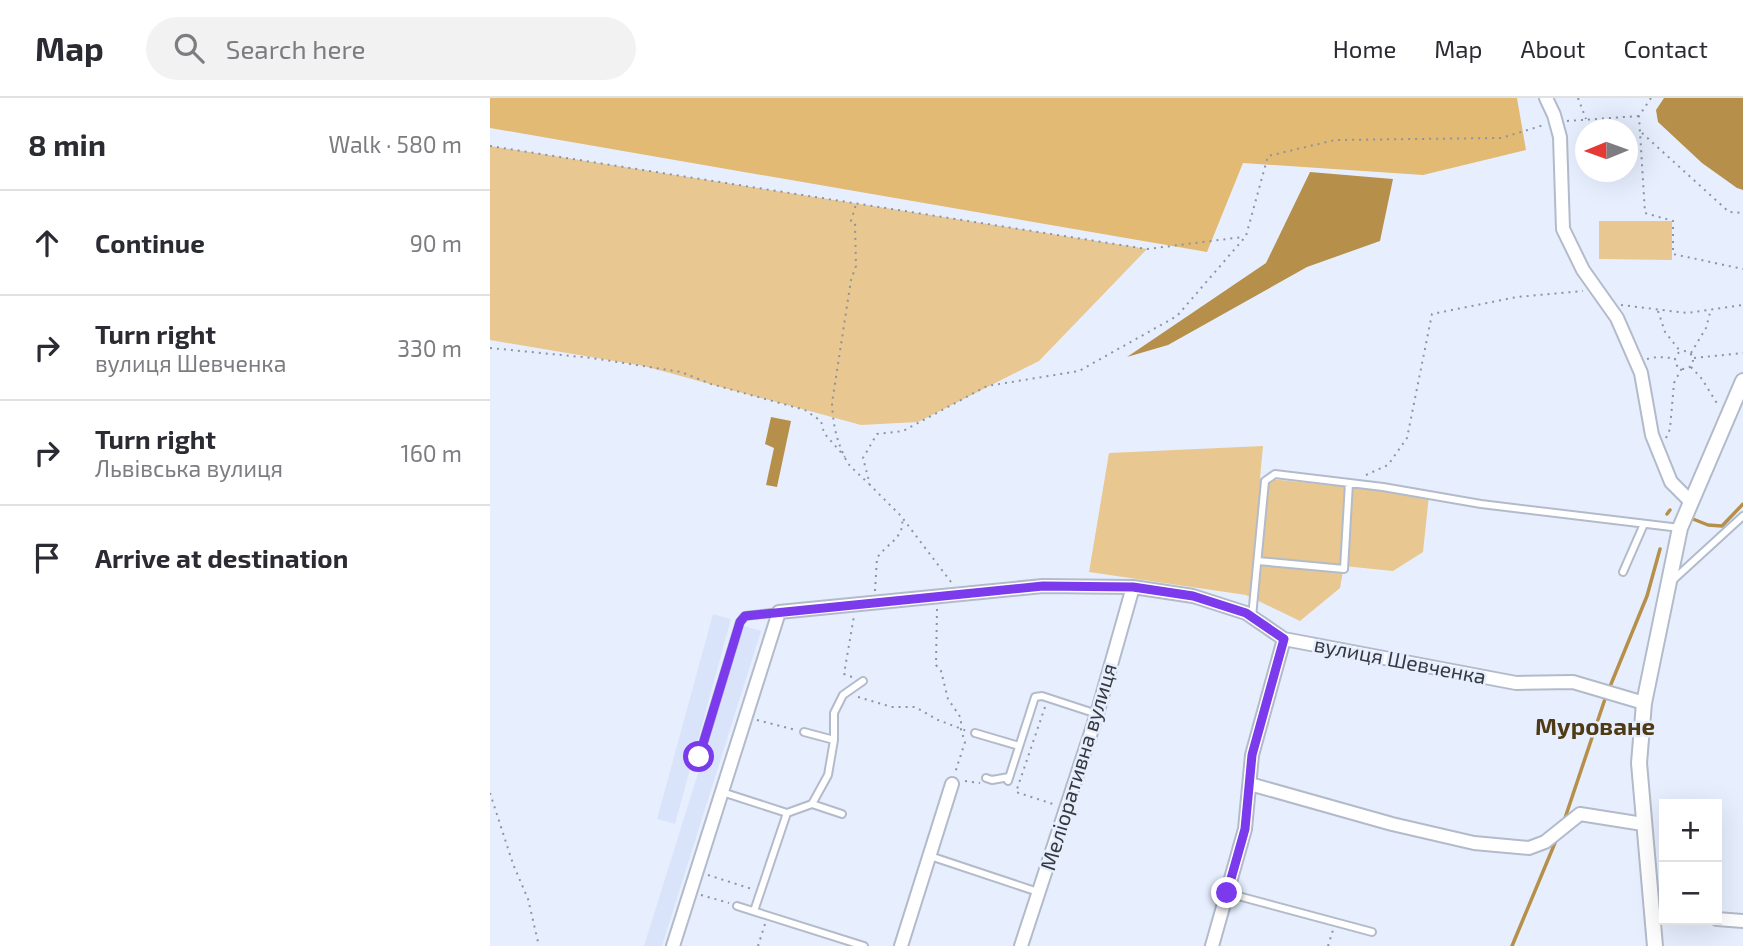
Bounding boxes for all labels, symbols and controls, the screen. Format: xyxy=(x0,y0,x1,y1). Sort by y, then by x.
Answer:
search box xyxy=(146,17,636,80)
text: Map xyxy=(35,28,104,68)
icon: search xyxy=(170,29,208,67)
text: Search here xyxy=(226,33,365,64)
text: Home xyxy=(1333,34,1396,63)
text: Map xyxy=(1434,34,1482,63)
text: About xyxy=(1520,34,1586,63)
text: Contact xyxy=(1624,34,1708,63)
north arrow xyxy=(1575,119,1638,182)
text: 8 min xyxy=(28,126,106,162)
text: Walk · 580 m xyxy=(328,130,462,158)
icon: ahead xyxy=(28,224,66,262)
text: Continue xyxy=(95,227,205,258)
text: 90 m xyxy=(410,229,462,257)
text: Turn right xyxy=(95,318,216,349)
icon: right xyxy=(28,329,66,367)
text: 330 m xyxy=(397,334,462,362)
text: вулиця Шевченка xyxy=(95,349,286,377)
text: Turn right xyxy=(95,423,216,454)
icon: right xyxy=(28,434,66,472)
text: 160 m xyxy=(401,439,462,467)
text: Львівська вулиця xyxy=(95,454,283,482)
icon: arrive xyxy=(28,539,66,577)
text: Arrive at destination xyxy=(95,542,348,573)
street label: вулиця Шевченка xyxy=(1312,631,1488,689)
street label: Меліоративна вулиця xyxy=(1034,660,1122,873)
district label: Муроване xyxy=(1535,711,1655,740)
route start xyxy=(683,741,714,772)
map controls xyxy=(1659,799,1722,925)
button: + xyxy=(1659,799,1722,862)
button: − xyxy=(1659,862,1722,925)
route end xyxy=(1211,877,1242,908)

